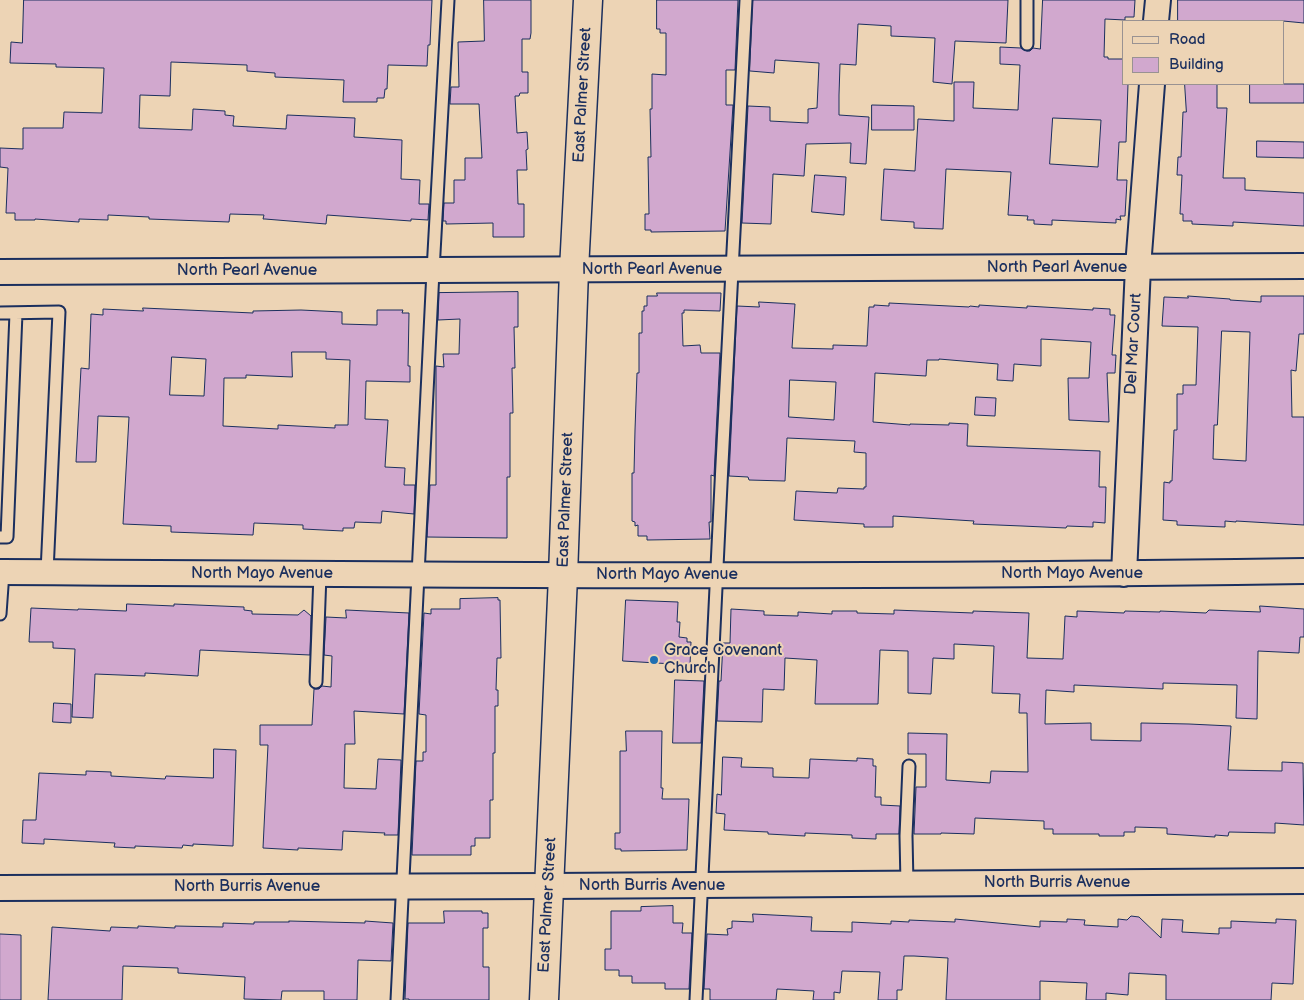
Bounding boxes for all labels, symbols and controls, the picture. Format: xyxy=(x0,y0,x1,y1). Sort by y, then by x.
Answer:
legend xyxy=(1122,20,1284,85)
street label: East Palmer Street xyxy=(570,27,596,163)
text: Road xyxy=(1169,30,1205,49)
text: Building xyxy=(1169,55,1224,74)
street label: North Pearl Avenue xyxy=(987,258,1127,278)
street label: North Pearl Avenue xyxy=(582,260,722,280)
street label: North Pearl Avenue xyxy=(177,261,317,281)
street label: Del Mar Court xyxy=(1122,293,1146,395)
street label: East Palmer Street xyxy=(554,432,578,568)
street label: North Mayo Avenue xyxy=(191,564,333,584)
street label: North Mayo Avenue xyxy=(1001,564,1143,584)
street label: North Mayo Avenue xyxy=(596,565,738,585)
place label: Grace Covenant Church xyxy=(664,641,782,679)
marker: Grace Covenant Church xyxy=(648,654,660,666)
street label: East Palmer Street xyxy=(535,837,561,973)
street label: North Burris Avenue xyxy=(984,873,1130,893)
street label: North Burris Avenue xyxy=(579,876,725,896)
street label: North Burris Avenue xyxy=(174,877,320,897)

